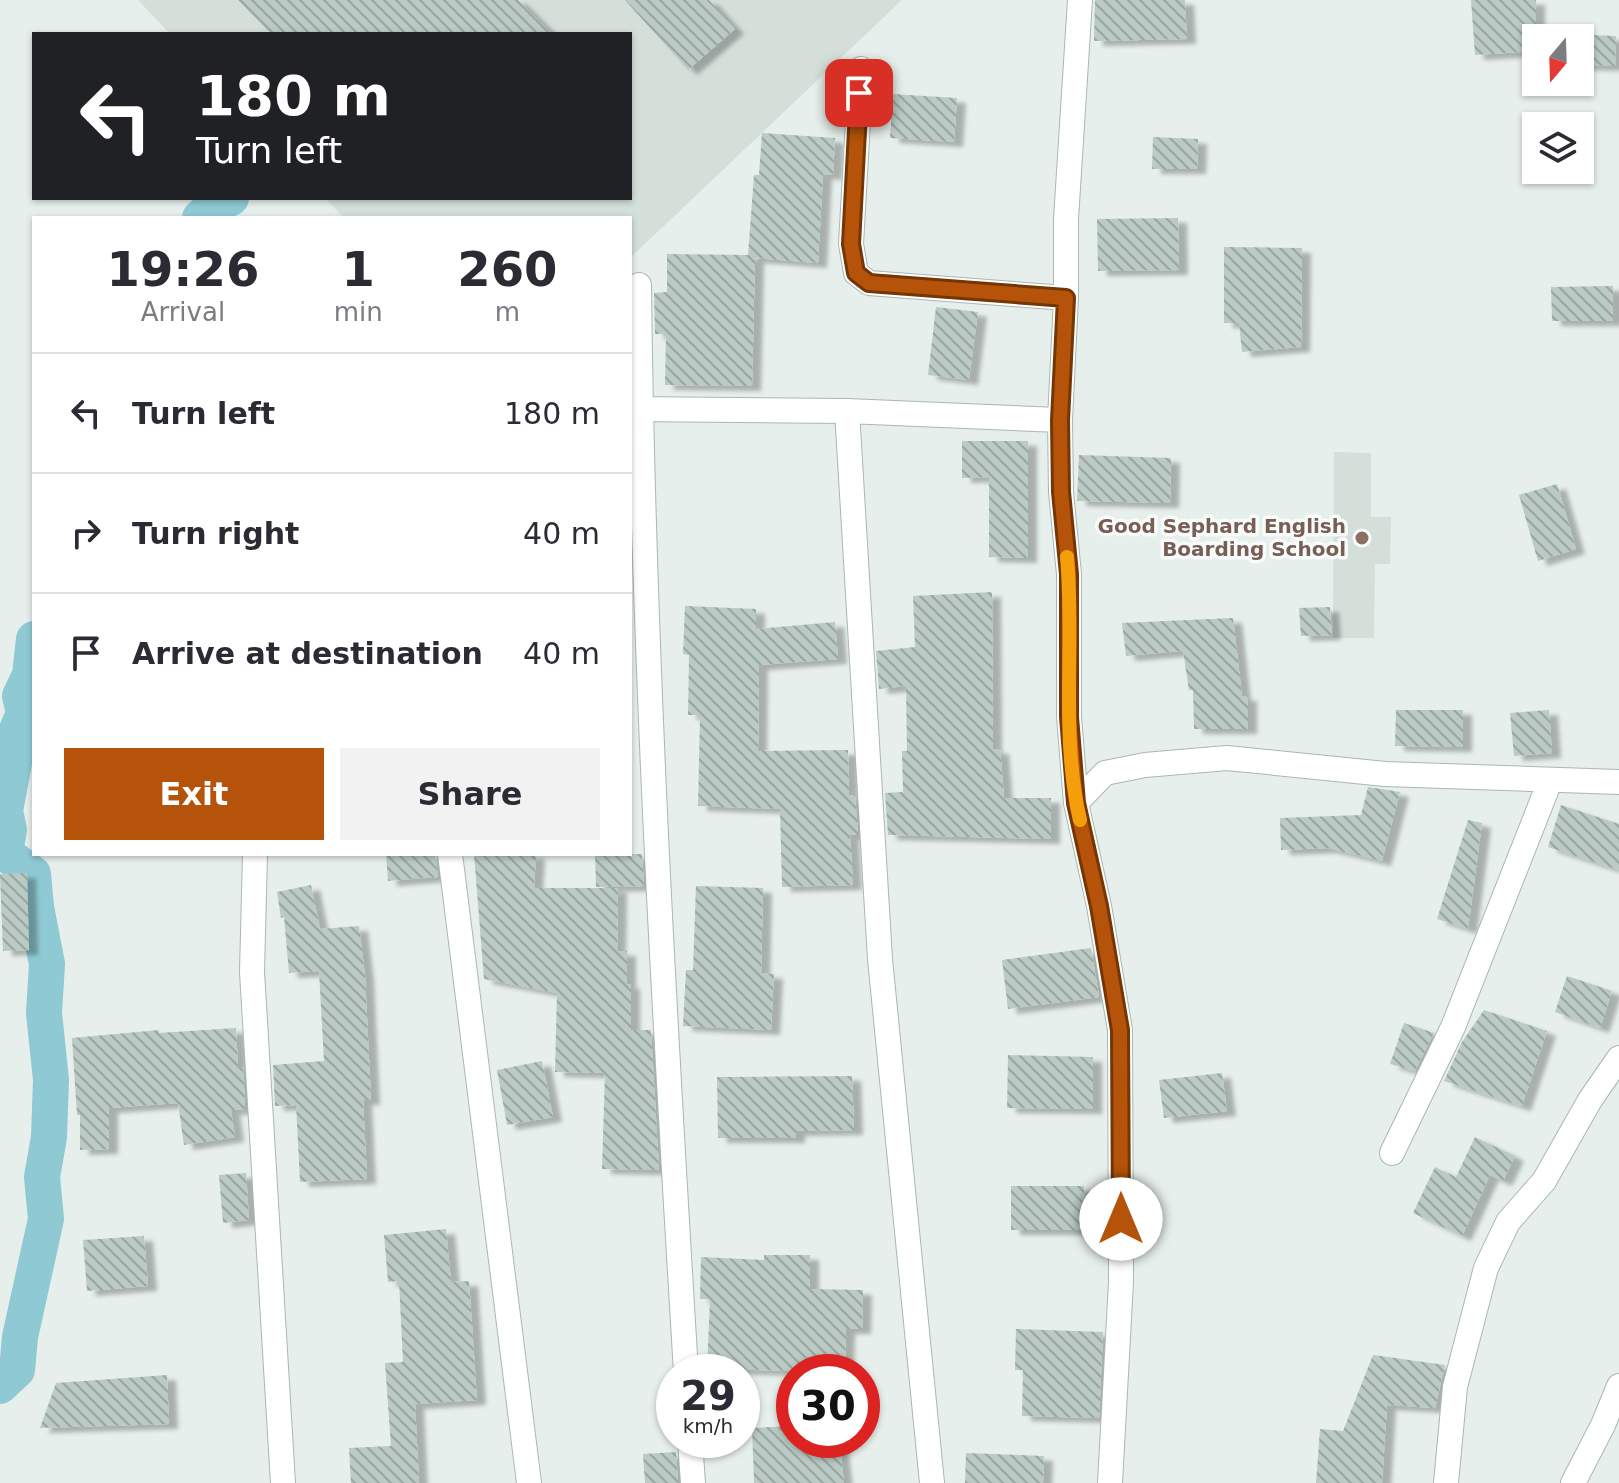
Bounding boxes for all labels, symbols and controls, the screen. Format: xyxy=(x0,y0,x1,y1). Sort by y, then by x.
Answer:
north arrow xyxy=(1522,24,1594,96)
map controls xyxy=(1522,24,1594,184)
pin xyxy=(825,59,893,127)
text: 180 m xyxy=(196,63,391,128)
icon: left xyxy=(64,64,168,168)
icon: arrive xyxy=(837,71,881,115)
button: layers xyxy=(1522,112,1594,184)
text: Turn left xyxy=(196,130,342,171)
text: 19:26 xyxy=(106,241,259,297)
text: 1 xyxy=(342,241,375,297)
text: 260 xyxy=(457,241,557,297)
text: Arrival xyxy=(141,297,225,327)
text: min xyxy=(334,297,383,327)
text: m xyxy=(495,297,520,327)
icon: left xyxy=(64,391,108,435)
text: Turn left xyxy=(132,396,275,431)
text: 180 m xyxy=(504,396,600,431)
icon: right xyxy=(64,511,108,555)
place label: Good Sephard English Boarding School xyxy=(1098,514,1346,561)
text: Turn right xyxy=(132,516,299,551)
text: 40 m xyxy=(523,516,600,551)
marker: Good Sephard English Boarding School xyxy=(1353,529,1371,547)
icon: arrive xyxy=(64,631,108,675)
text: Arrive at destination xyxy=(132,636,483,671)
text: 40 m xyxy=(523,636,600,671)
button: Exit xyxy=(64,748,324,840)
button: Share xyxy=(340,748,600,840)
position arrow xyxy=(1079,1177,1163,1261)
speed limit sign: 30 xyxy=(776,1354,880,1458)
text: 29 xyxy=(680,1373,736,1419)
text: km/h xyxy=(683,1414,733,1438)

